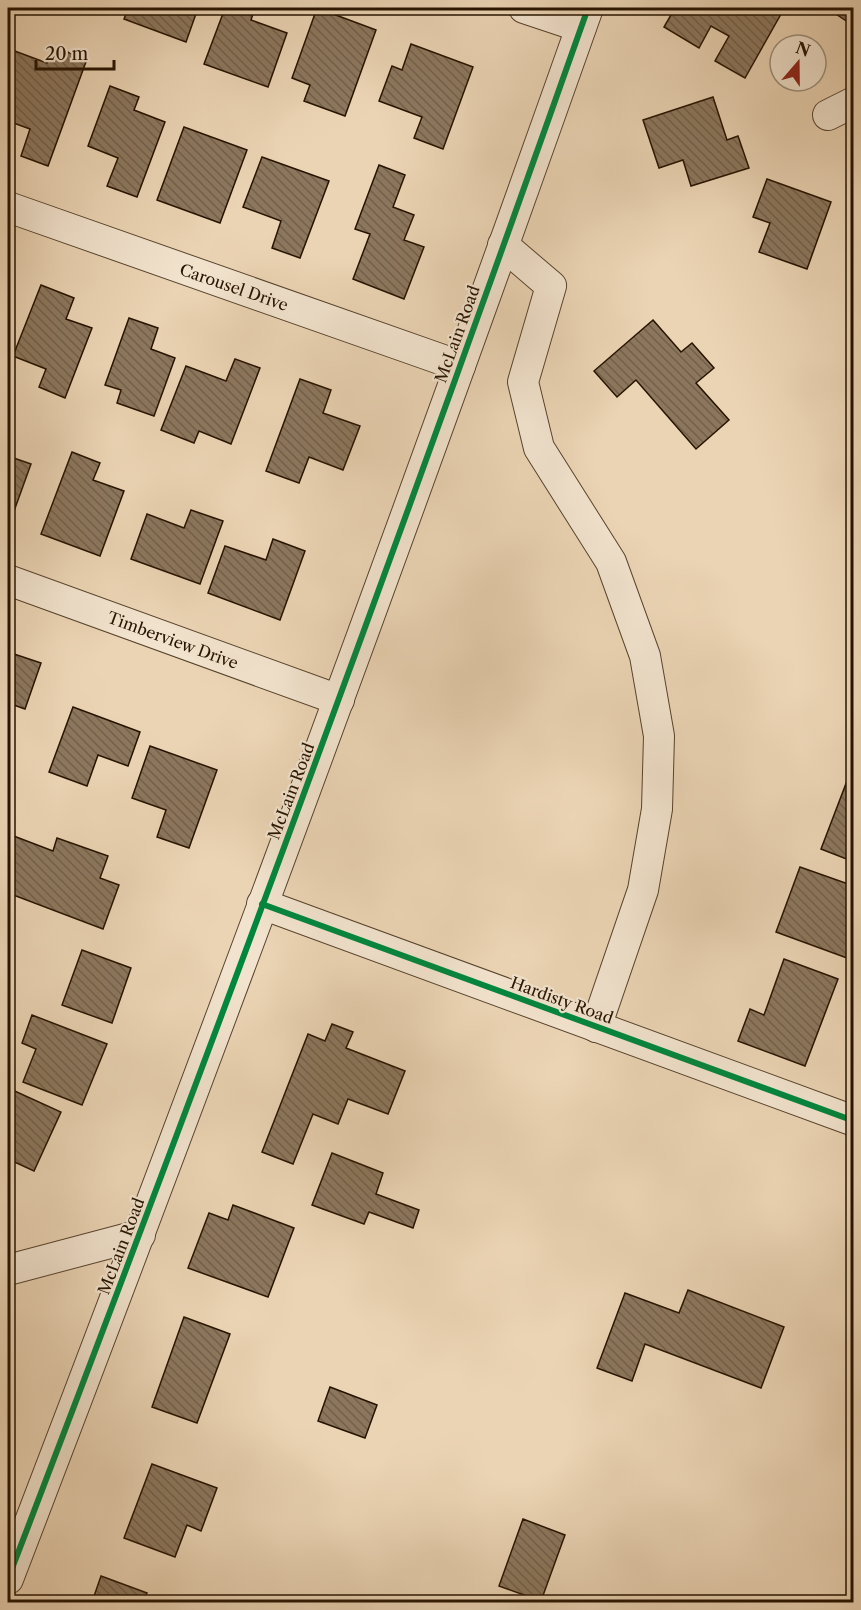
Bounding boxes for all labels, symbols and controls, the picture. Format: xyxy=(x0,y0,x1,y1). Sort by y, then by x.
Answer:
scale bar xyxy=(36,33,114,71)
north arrow xyxy=(768,33,828,93)
text: N xyxy=(793,37,813,61)
text: 20 m xyxy=(45,43,89,65)
street label: Carousel Drive xyxy=(177,259,291,315)
street label: McLain Road xyxy=(430,283,484,385)
street label: Timberview Drive xyxy=(105,607,241,673)
street label: McLain Road xyxy=(263,740,319,842)
street label: Hardisty Road xyxy=(508,972,616,1028)
street label: McLain Road xyxy=(93,1195,149,1297)

